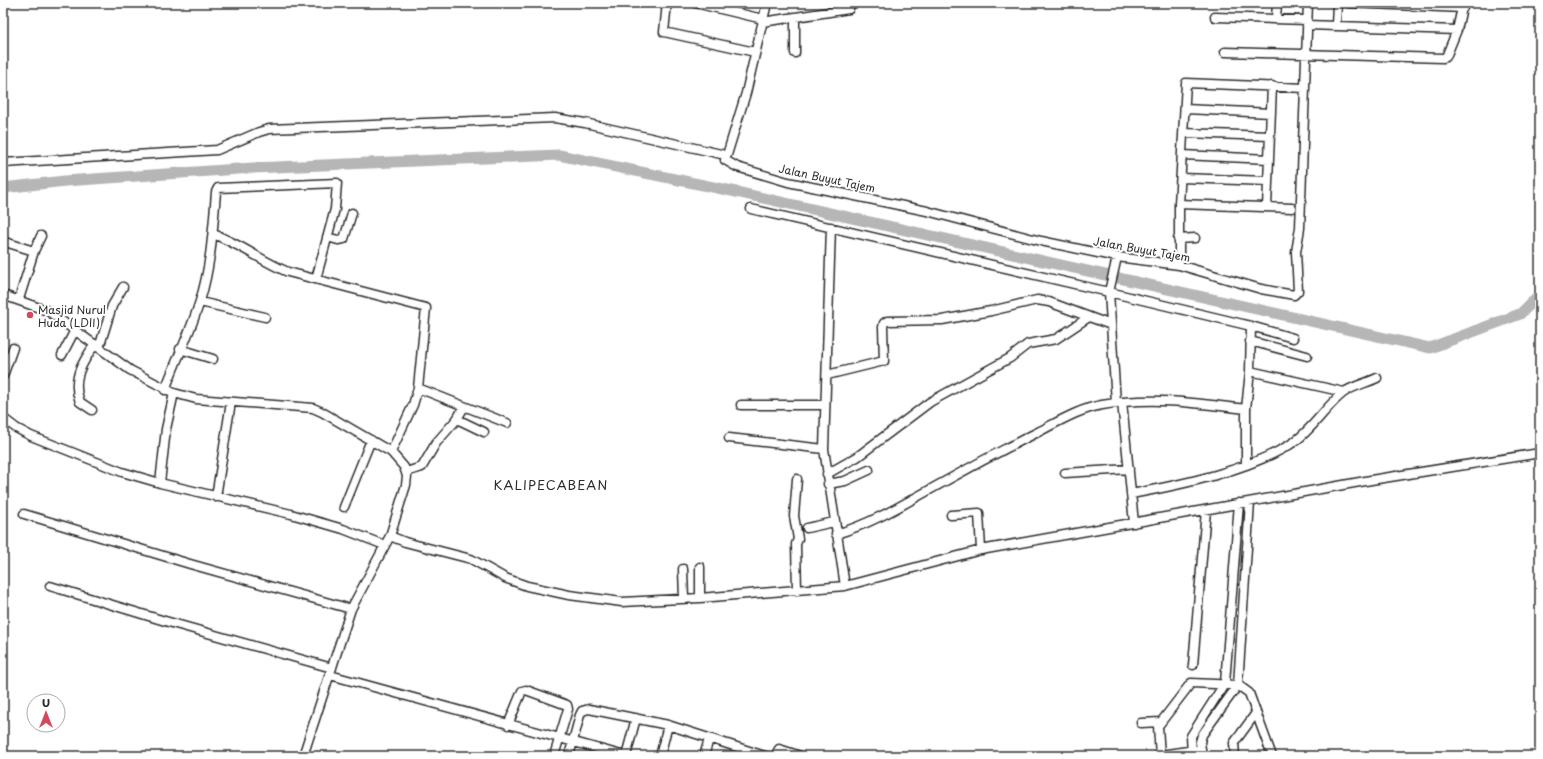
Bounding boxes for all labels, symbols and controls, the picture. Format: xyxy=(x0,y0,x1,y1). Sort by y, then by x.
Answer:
street label: Jalan Buyut Tajem xyxy=(777,159,877,197)
street label: Jalan Buyut Tajem xyxy=(1092,232,1192,266)
place label: Masjid Nurul Huda (LDII) xyxy=(38,301,106,331)
marker: Masjid Nurul Huda (LDII) xyxy=(25,310,35,320)
district label: KALIPECABEAN xyxy=(494,475,608,494)
north arrow xyxy=(26,693,66,733)
text: U xyxy=(42,694,50,711)

